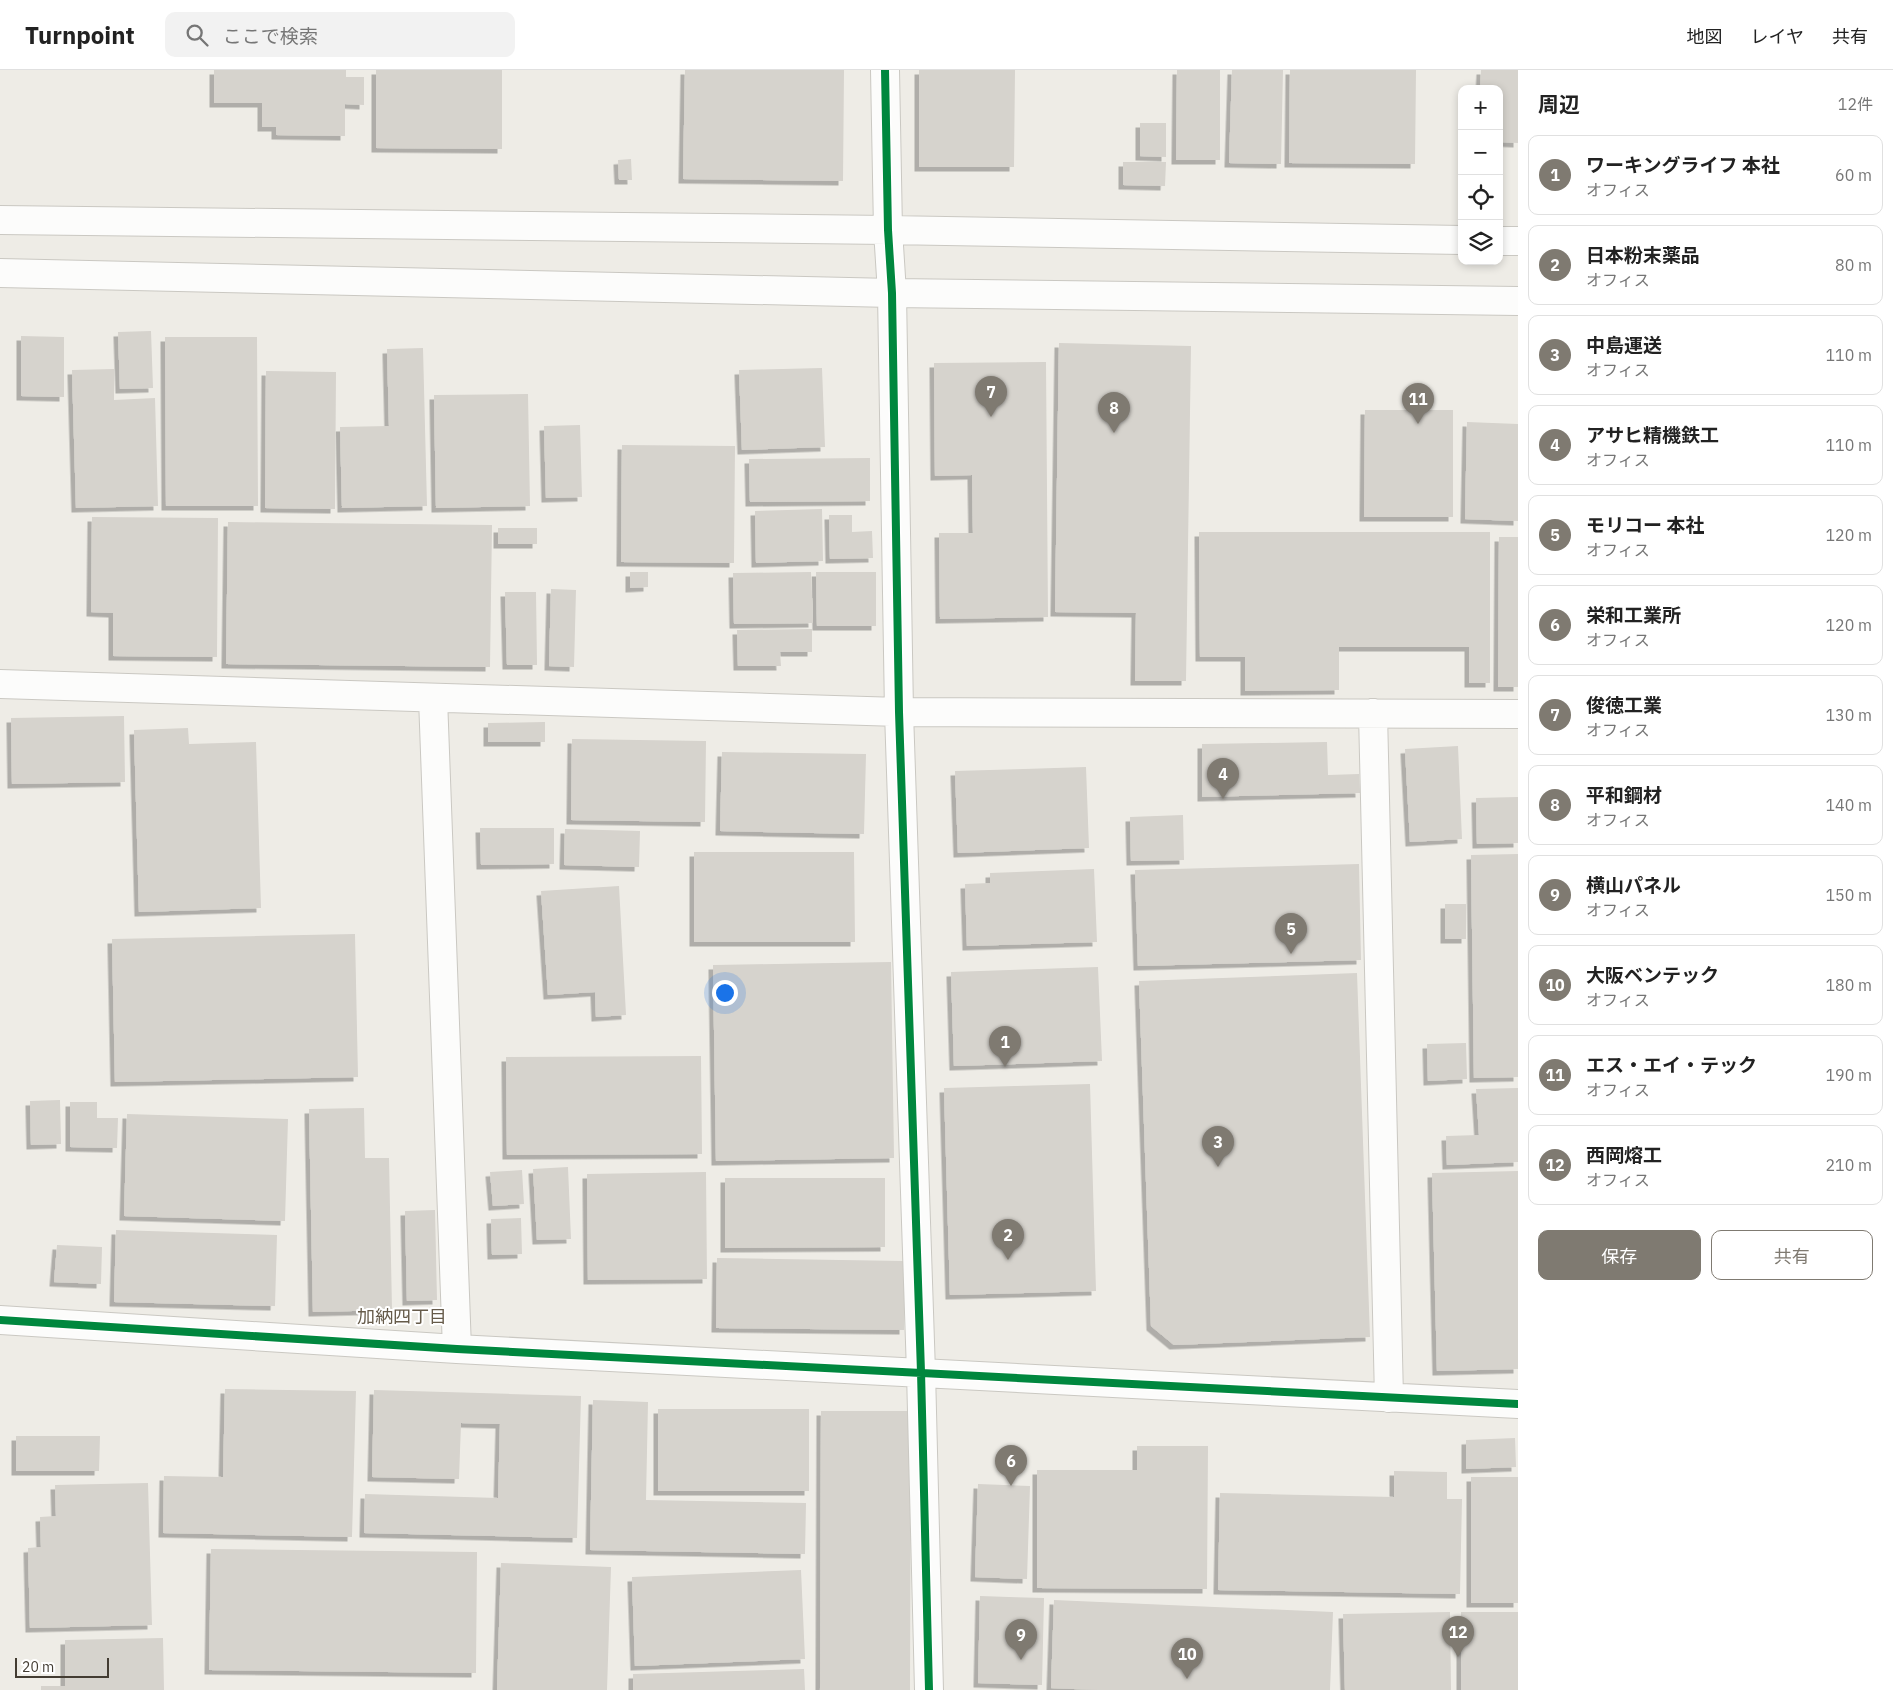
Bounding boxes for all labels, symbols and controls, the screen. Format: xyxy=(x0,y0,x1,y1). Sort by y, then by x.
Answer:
search box xyxy=(165,12,515,57)
text: Turnpoint xyxy=(25,19,135,51)
icon: search xyxy=(183,21,211,49)
text: ここで検索 xyxy=(223,24,318,48)
text: 地図 xyxy=(1687,25,1723,48)
text: レイヤ xyxy=(1751,25,1804,48)
text: 共有 xyxy=(1832,25,1868,48)
map controls xyxy=(1458,85,1503,265)
button: + xyxy=(1458,85,1503,130)
text: 周辺 xyxy=(1538,90,1580,118)
text: 12件 xyxy=(1838,94,1873,114)
button: − xyxy=(1458,130,1503,175)
text: ワーキングライフ 本社 xyxy=(1586,153,1780,177)
text: 1 xyxy=(1550,165,1560,185)
text: 60 m xyxy=(1835,165,1872,185)
button: locate xyxy=(1458,175,1503,220)
text: オフィス xyxy=(1586,180,1650,200)
button: layers xyxy=(1458,220,1503,265)
text: 日本粉末薬品 xyxy=(1586,243,1700,267)
text: 2 xyxy=(1550,255,1560,275)
text: 80 m xyxy=(1835,255,1872,275)
text: オフィス xyxy=(1586,270,1650,290)
text: 中島運送 xyxy=(1586,333,1662,357)
text: 3 xyxy=(1550,345,1560,365)
text: 110 m xyxy=(1825,345,1872,365)
text: オフィス xyxy=(1586,360,1650,380)
pin: 7 xyxy=(975,376,1007,417)
pin: 11 xyxy=(1402,383,1434,424)
pin: 8 xyxy=(1098,392,1130,433)
text: アサヒ精機鉄工 xyxy=(1586,423,1719,447)
text: 4 xyxy=(1550,435,1560,455)
text: 110 m xyxy=(1825,435,1872,455)
text: オフィス xyxy=(1586,450,1650,470)
text: モリコー 本社 xyxy=(1586,513,1704,537)
text: 5 xyxy=(1550,525,1560,545)
text: 120 m xyxy=(1825,525,1872,545)
text: オフィス xyxy=(1586,540,1650,560)
text: 栄和工業所 xyxy=(1586,603,1681,627)
text: 6 xyxy=(1550,615,1560,635)
text: 120 m xyxy=(1825,615,1872,635)
text: オフィス xyxy=(1586,630,1650,650)
text: 俊徳工業 xyxy=(1586,693,1662,717)
text: 7 xyxy=(1550,705,1560,725)
text: 130 m xyxy=(1825,705,1872,725)
text: オフィス xyxy=(1586,720,1650,740)
pin: 4 xyxy=(1207,758,1239,799)
text: 平和鋼材 xyxy=(1586,783,1662,807)
text: 8 xyxy=(1550,795,1560,815)
text: 140 m xyxy=(1825,795,1872,815)
text: オフィス xyxy=(1586,810,1650,830)
text: 横山パネル xyxy=(1586,873,1681,897)
text: 9 xyxy=(1550,885,1560,905)
text: 150 m xyxy=(1825,885,1872,905)
text: オフィス xyxy=(1586,900,1650,920)
pin: 5 xyxy=(1275,913,1307,954)
text: 大阪ベンテック xyxy=(1586,963,1719,987)
text: 10 xyxy=(1545,975,1565,995)
text: 180 m xyxy=(1825,975,1872,995)
your location xyxy=(712,980,738,1006)
text: オフィス xyxy=(1586,990,1650,1010)
pin: 1 xyxy=(989,1026,1021,1067)
text: エス・エイ・テック xyxy=(1586,1053,1757,1077)
text: 11 xyxy=(1545,1065,1565,1085)
text: 190 m xyxy=(1825,1065,1872,1085)
text: オフィス xyxy=(1586,1080,1650,1100)
pin: 3 xyxy=(1202,1126,1234,1167)
text: 西岡熔工 xyxy=(1586,1143,1662,1167)
text: 12 xyxy=(1545,1155,1565,1175)
text: 210 m xyxy=(1825,1155,1872,1175)
text: オフィス xyxy=(1586,1170,1650,1190)
pin: 2 xyxy=(992,1219,1024,1260)
button: 保存 xyxy=(1538,1230,1701,1280)
button: 共有 xyxy=(1711,1230,1873,1280)
district label: 加納四丁目 xyxy=(357,1305,447,1328)
pin: 6 xyxy=(995,1445,1027,1486)
pin: 12 xyxy=(1442,1616,1474,1657)
pin: 9 xyxy=(1005,1619,1037,1660)
pin: 10 xyxy=(1171,1638,1203,1679)
scale bar xyxy=(15,1655,109,1678)
text: 20 m xyxy=(22,1658,54,1676)

